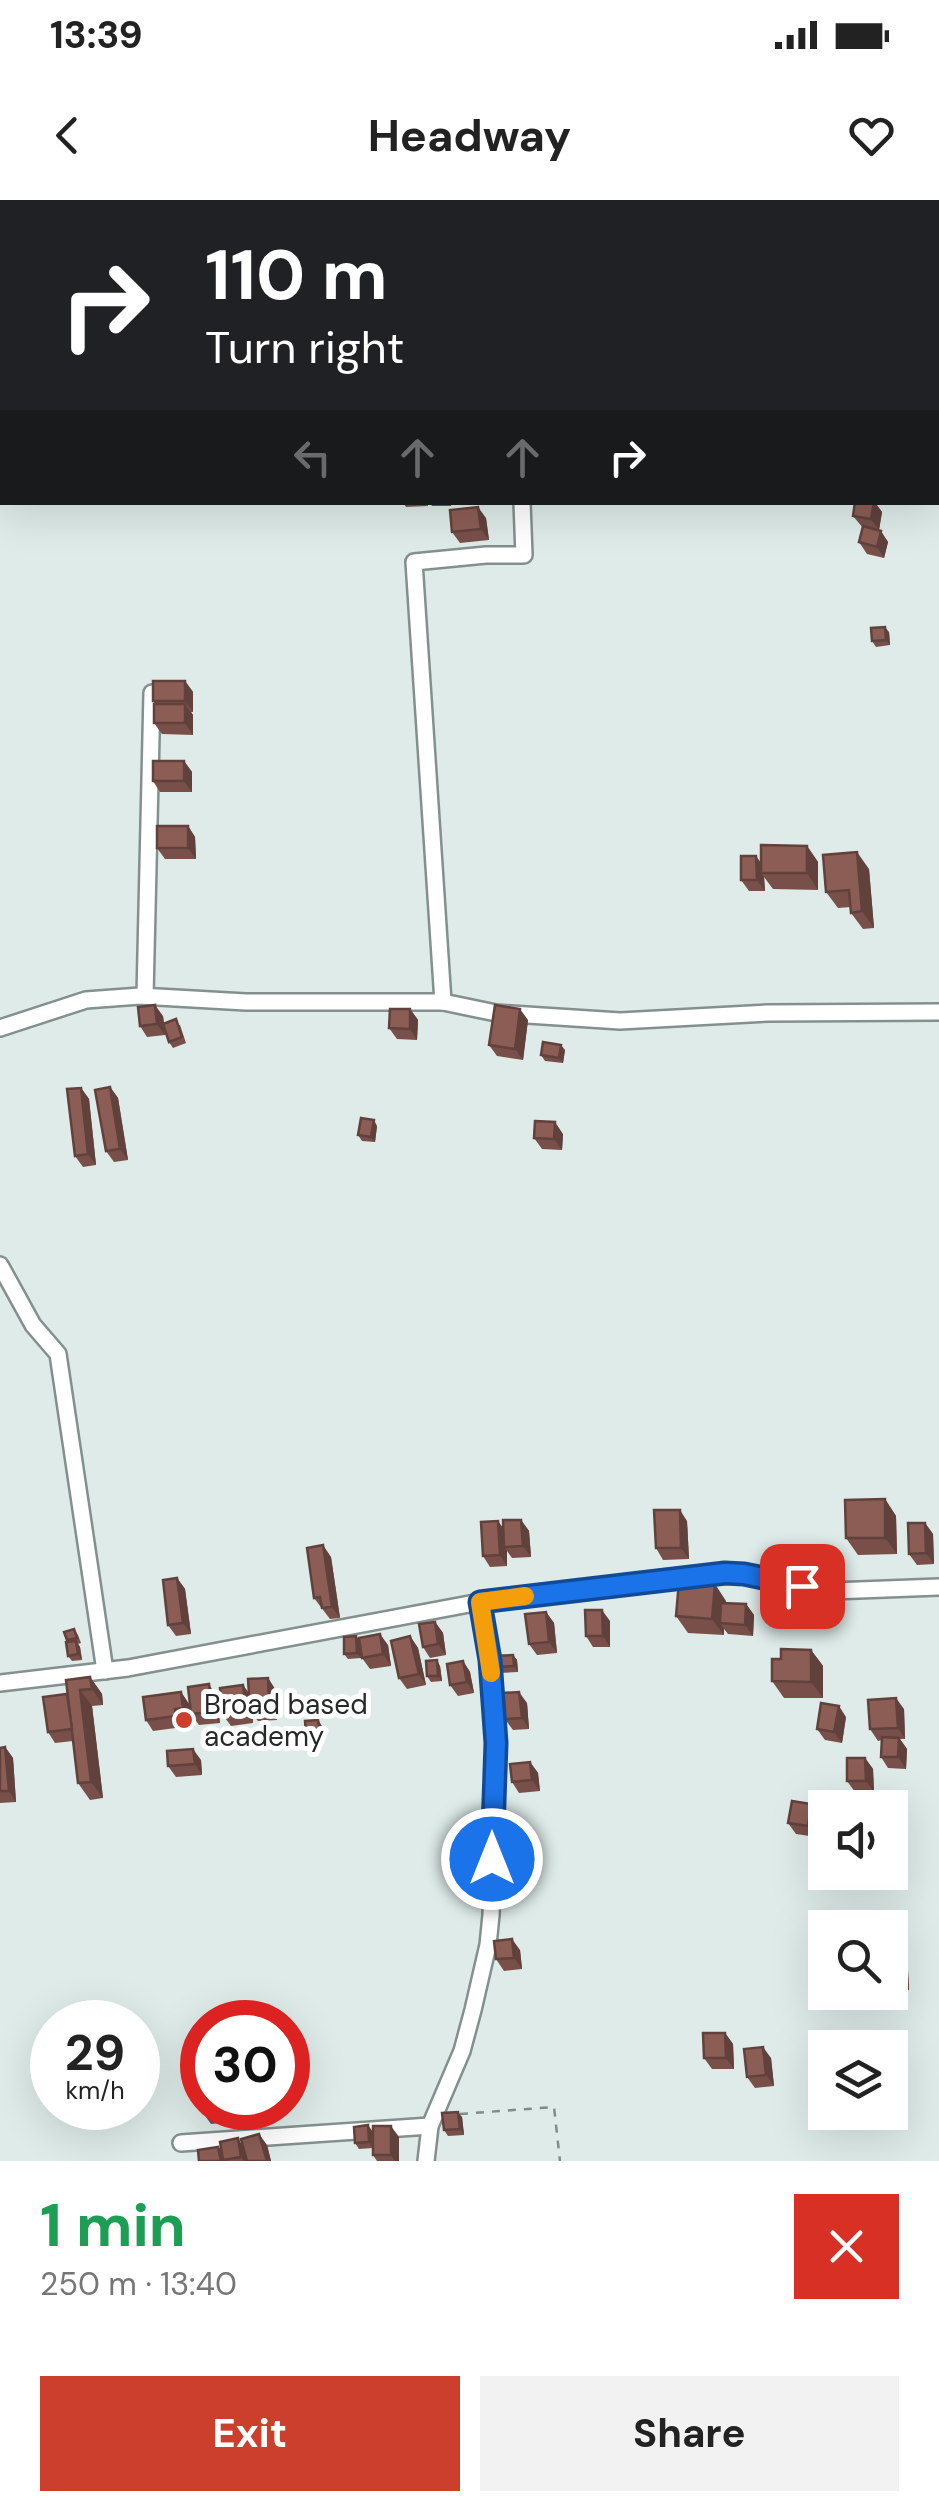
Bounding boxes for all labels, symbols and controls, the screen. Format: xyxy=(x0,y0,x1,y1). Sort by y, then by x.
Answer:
text: 13:39 xyxy=(50,10,143,60)
text: Headway xyxy=(368,106,571,165)
icon: back xyxy=(40,108,95,163)
icon: heart xyxy=(844,108,899,163)
text: 110 m xyxy=(205,230,388,321)
icon: right xyxy=(40,240,170,370)
text: Turn right xyxy=(205,318,404,377)
icon: left xyxy=(285,430,340,485)
icon: ahead xyxy=(390,430,445,485)
icon: ahead xyxy=(495,430,550,485)
icon: right xyxy=(600,430,655,485)
pin xyxy=(760,1544,845,1629)
icon: arrive xyxy=(775,1559,830,1614)
place label: Broad based academy xyxy=(204,1686,368,1755)
marker: Broad based academy xyxy=(173,1709,195,1731)
map controls xyxy=(808,1790,908,2130)
button: sound xyxy=(808,1790,908,1890)
position arrow xyxy=(440,1807,544,1911)
button: search xyxy=(808,1910,908,2010)
speed limit sign: 30 xyxy=(180,2000,310,2130)
text: 29 xyxy=(65,2020,125,2086)
button: layers xyxy=(808,2030,908,2130)
text: km/h xyxy=(65,2074,125,2107)
text: 1 min xyxy=(40,2186,186,2265)
button: close xyxy=(794,2194,899,2299)
text: 250 m · 13:40 xyxy=(40,2263,237,2305)
button: Exit xyxy=(40,2376,460,2491)
button: Share xyxy=(480,2376,899,2491)

